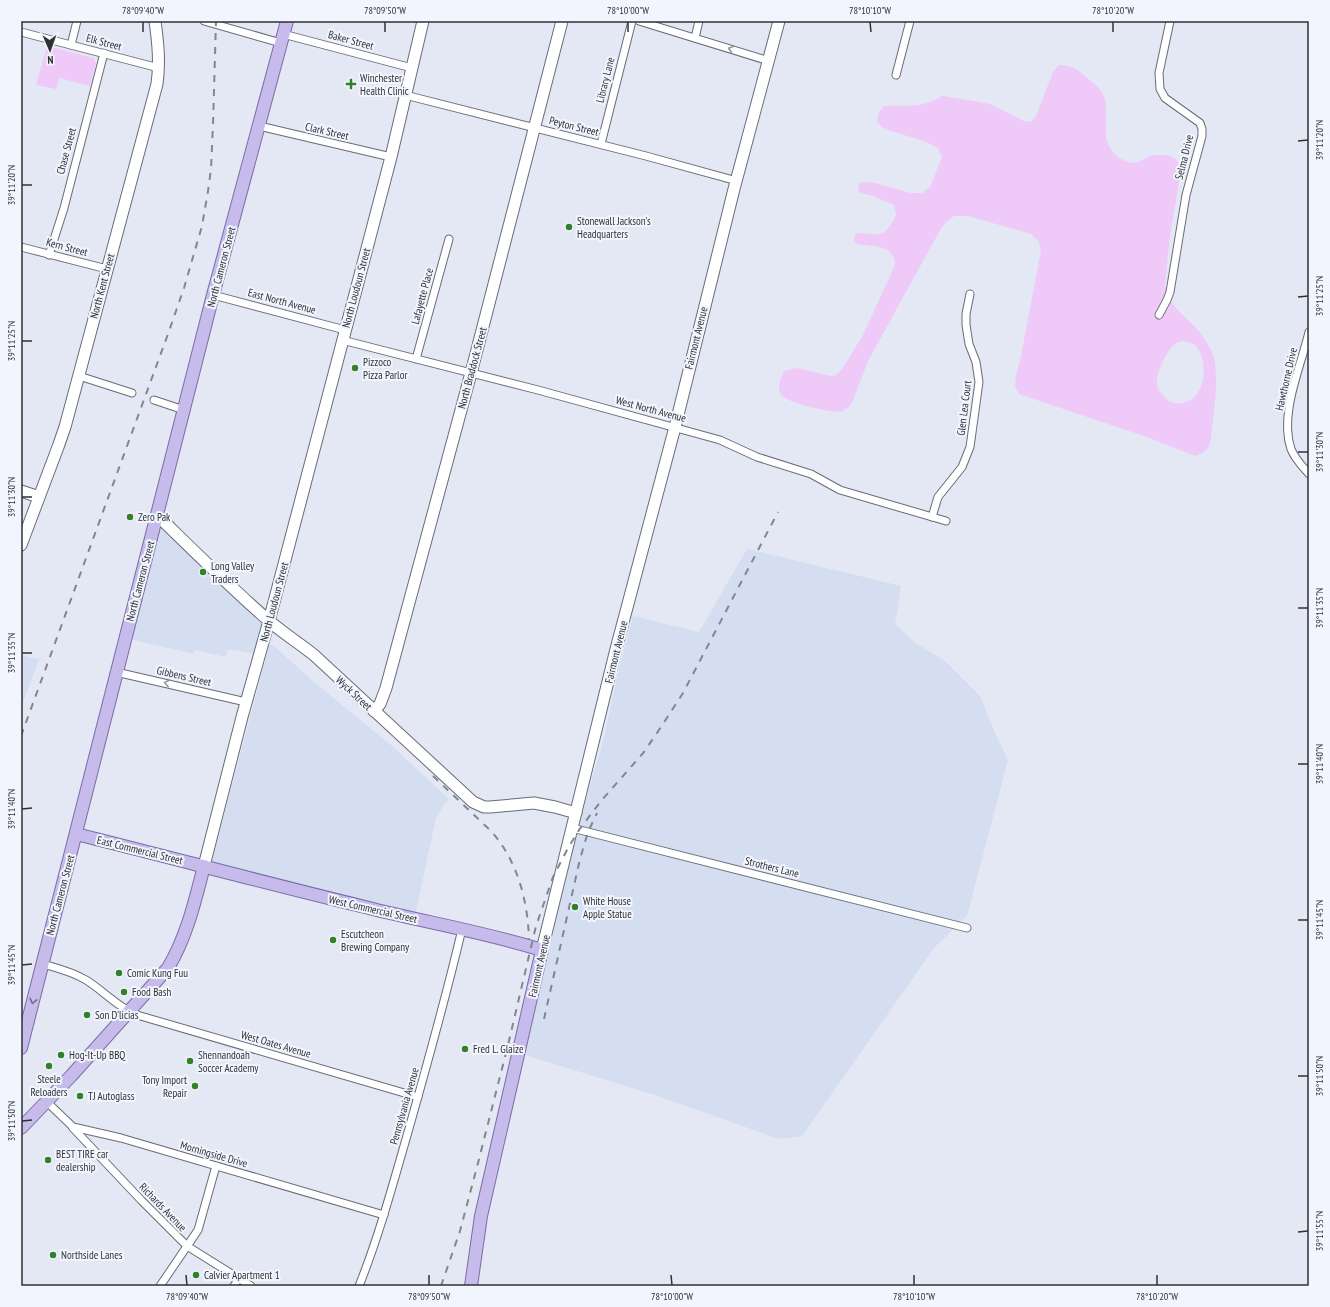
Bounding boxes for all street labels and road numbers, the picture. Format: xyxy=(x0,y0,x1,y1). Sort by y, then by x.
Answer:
street label: Baker Street xyxy=(327,27,375,53)
street label: Elk Street xyxy=(85,31,123,53)
street label: Library Lane xyxy=(593,55,618,104)
street label: Peyton Street xyxy=(548,113,600,139)
street label: Clark Street xyxy=(304,119,350,143)
street label: Chase Street xyxy=(53,126,79,176)
street label: Selma Drive xyxy=(1172,133,1196,181)
street label: North Cameron Street xyxy=(204,225,238,309)
street label: Kern Street xyxy=(45,235,89,259)
street label: North Loudoun Street xyxy=(339,247,373,329)
street label: North Kent Street xyxy=(87,252,117,320)
street label: Lafayette Place xyxy=(408,266,436,326)
street label: East North Avenue xyxy=(246,285,318,317)
street label: Fairmont Avenue xyxy=(681,305,711,371)
street label: North Braddock Street xyxy=(454,326,490,410)
street label: Hawthorne Drive xyxy=(1272,346,1300,412)
street label: Glen Lea Court xyxy=(954,380,974,436)
street label: West North Avenue xyxy=(614,393,688,425)
street label: North Cameron Street xyxy=(123,539,157,623)
street label: North Loudoun Street xyxy=(257,561,291,643)
street label: Fairmont Avenue xyxy=(601,619,631,685)
street label: Gibbens Street xyxy=(155,663,213,689)
street label: Wyck Street xyxy=(333,673,375,713)
street label: East Commercial Street xyxy=(96,833,184,867)
street label: North Cameron Street xyxy=(43,853,77,937)
street label: Strothers Lane xyxy=(744,854,801,881)
street label: West Commercial Street xyxy=(327,892,419,926)
street label: Fairmont Avenue xyxy=(525,933,553,999)
street label: West Oates Avenue xyxy=(239,1027,313,1061)
street label: Pennsylvania Avenue xyxy=(386,1065,422,1146)
street label: Morningside Drive xyxy=(179,1138,250,1170)
street label: Richards Avenue xyxy=(136,1180,190,1235)

